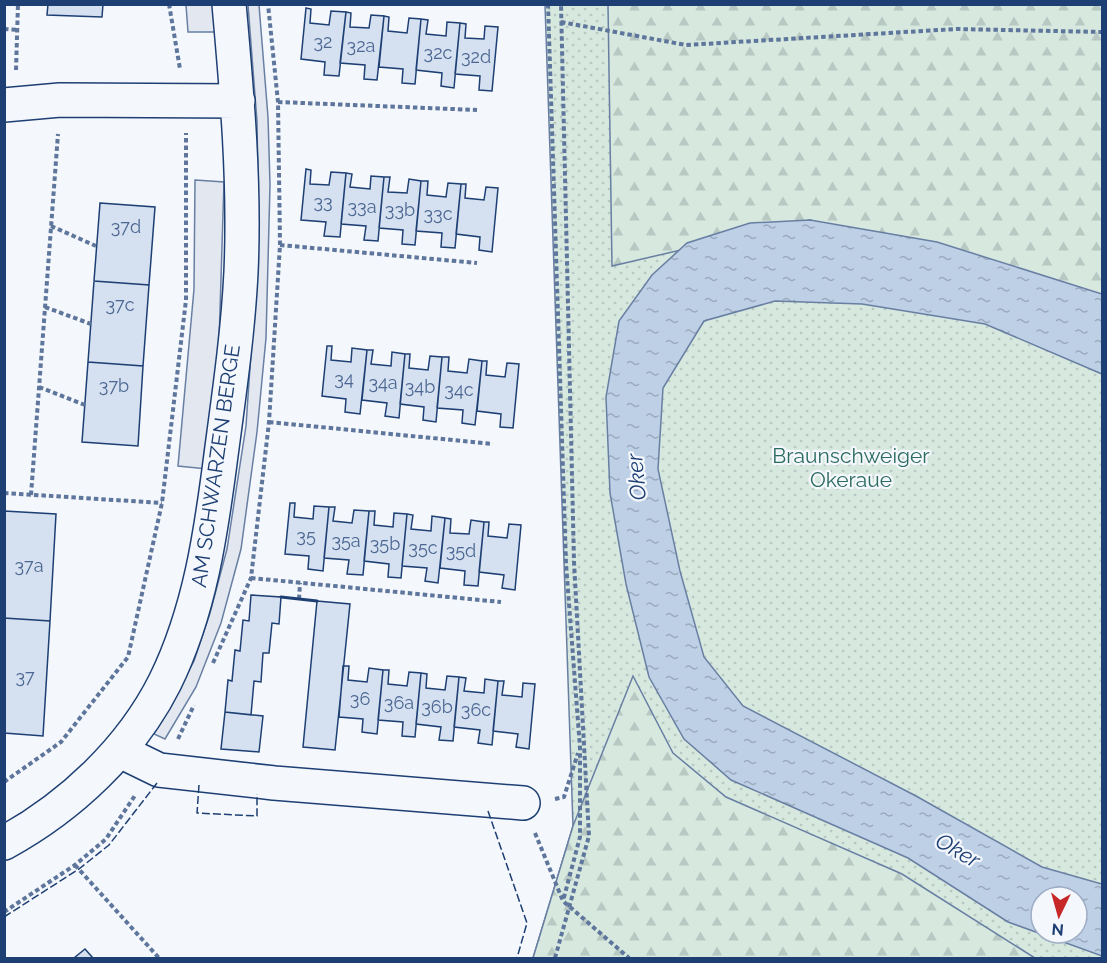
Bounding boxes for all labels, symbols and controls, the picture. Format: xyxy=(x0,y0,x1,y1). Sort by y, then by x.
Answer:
house number: 32 xyxy=(314,31,333,52)
house number: 32a xyxy=(347,35,375,56)
house number: 32c xyxy=(424,42,453,63)
house number: 32d xyxy=(461,46,491,67)
house number: 33 xyxy=(313,191,333,212)
house number: 33a xyxy=(347,196,377,217)
house number: 33b xyxy=(385,199,415,220)
house number: 33c xyxy=(423,203,453,224)
house number: 37d xyxy=(111,216,141,237)
house number: 37c xyxy=(105,294,135,315)
street label: AM SCHWARZEN BERGE xyxy=(186,343,245,589)
house number: 34 xyxy=(334,368,354,389)
house number: 34a xyxy=(368,372,398,393)
house number: 37b xyxy=(99,375,129,396)
house number: 34b xyxy=(405,376,435,397)
house number: 34c xyxy=(444,379,474,400)
park label: Braunschweiger Okeraue xyxy=(772,443,930,492)
water label: Oker xyxy=(621,451,651,501)
house number: 35 xyxy=(296,525,316,546)
house number: 35a xyxy=(331,530,361,551)
house number: 35b xyxy=(370,533,400,554)
house number: 35c xyxy=(408,537,438,558)
house number: 35d xyxy=(446,540,476,561)
house number: 37a xyxy=(15,555,43,576)
house number: 37 xyxy=(15,666,35,687)
house number: 36 xyxy=(350,688,370,709)
house number: 36a xyxy=(384,692,414,713)
house number: 36b xyxy=(421,696,453,717)
house number: 36c xyxy=(461,699,491,720)
water label: Oker xyxy=(931,827,986,874)
north arrow xyxy=(1029,885,1089,945)
text: N xyxy=(1051,919,1065,939)

